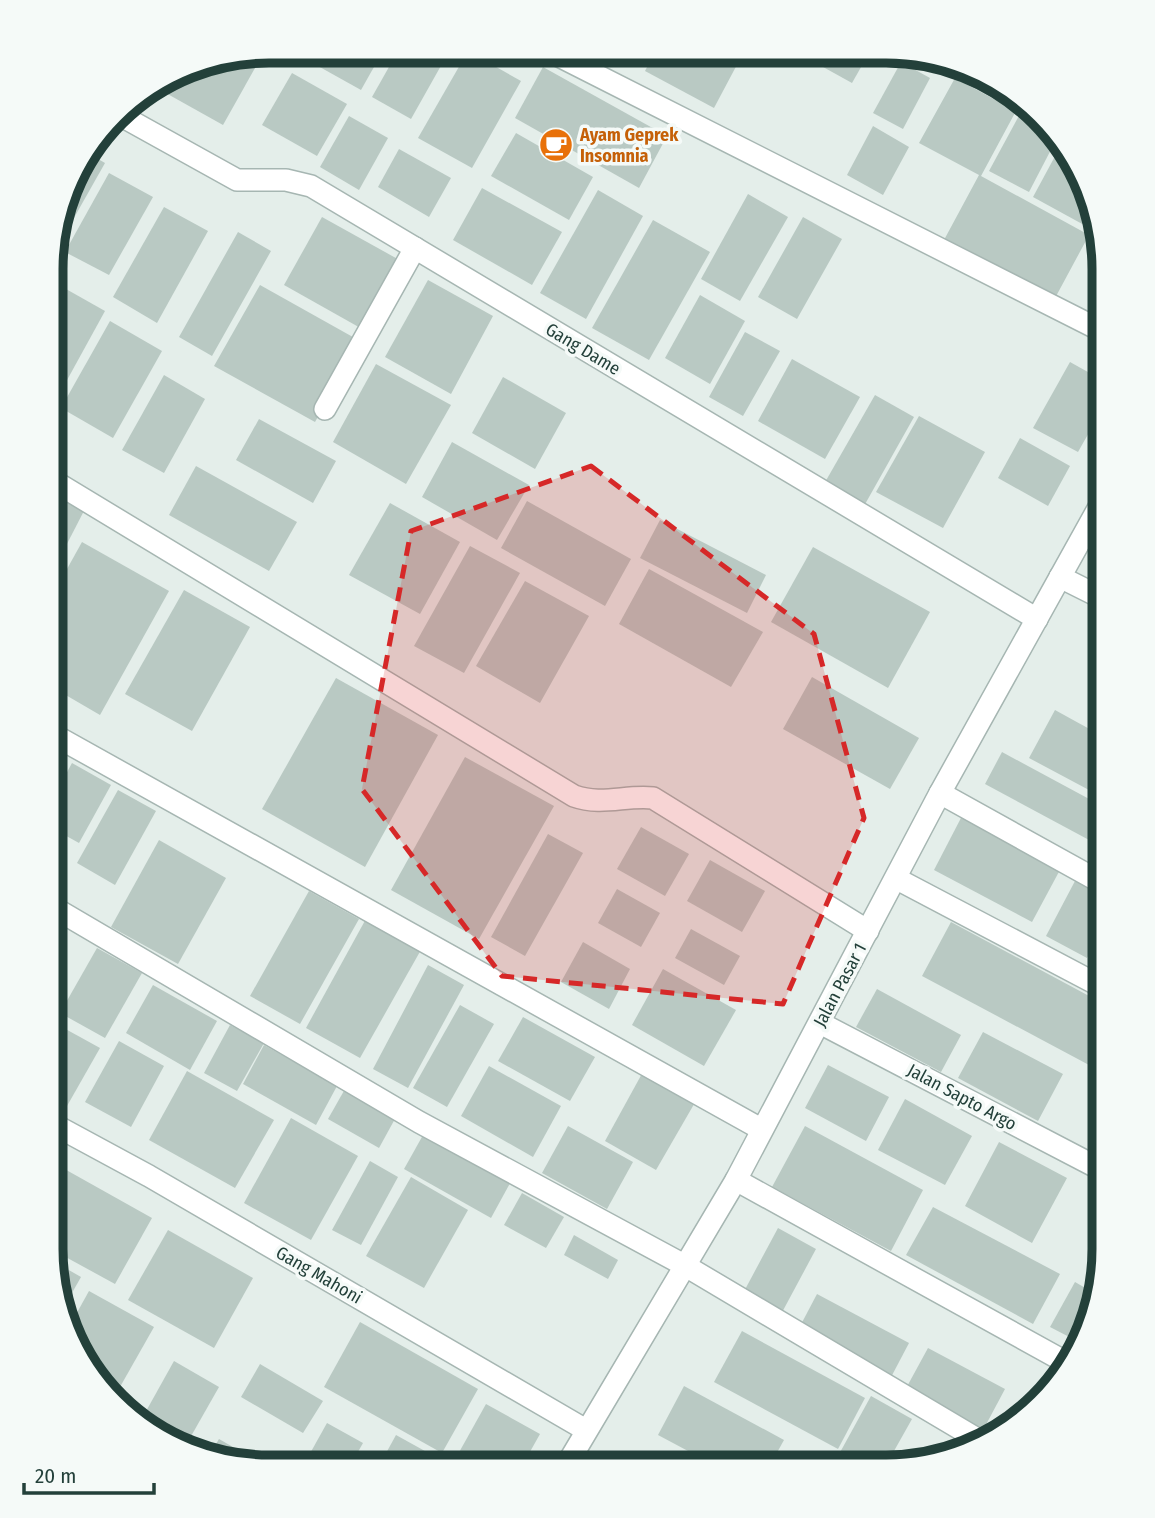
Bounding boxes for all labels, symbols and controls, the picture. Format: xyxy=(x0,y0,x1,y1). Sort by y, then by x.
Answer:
place label: Ayam Geprek Insomnia xyxy=(579,124,679,167)
cafe icon: Ayam Geprek Insomnia xyxy=(537,126,575,164)
street label: Gang Dame xyxy=(542,318,624,380)
street label: Jalan Pasar 1 xyxy=(809,939,871,1031)
street label: Jalan Sapto Argo xyxy=(904,1059,1020,1135)
street label: Gang Mahoni xyxy=(272,1241,366,1309)
scale bar xyxy=(24,1452,154,1496)
text: 20 m xyxy=(35,1463,76,1489)

